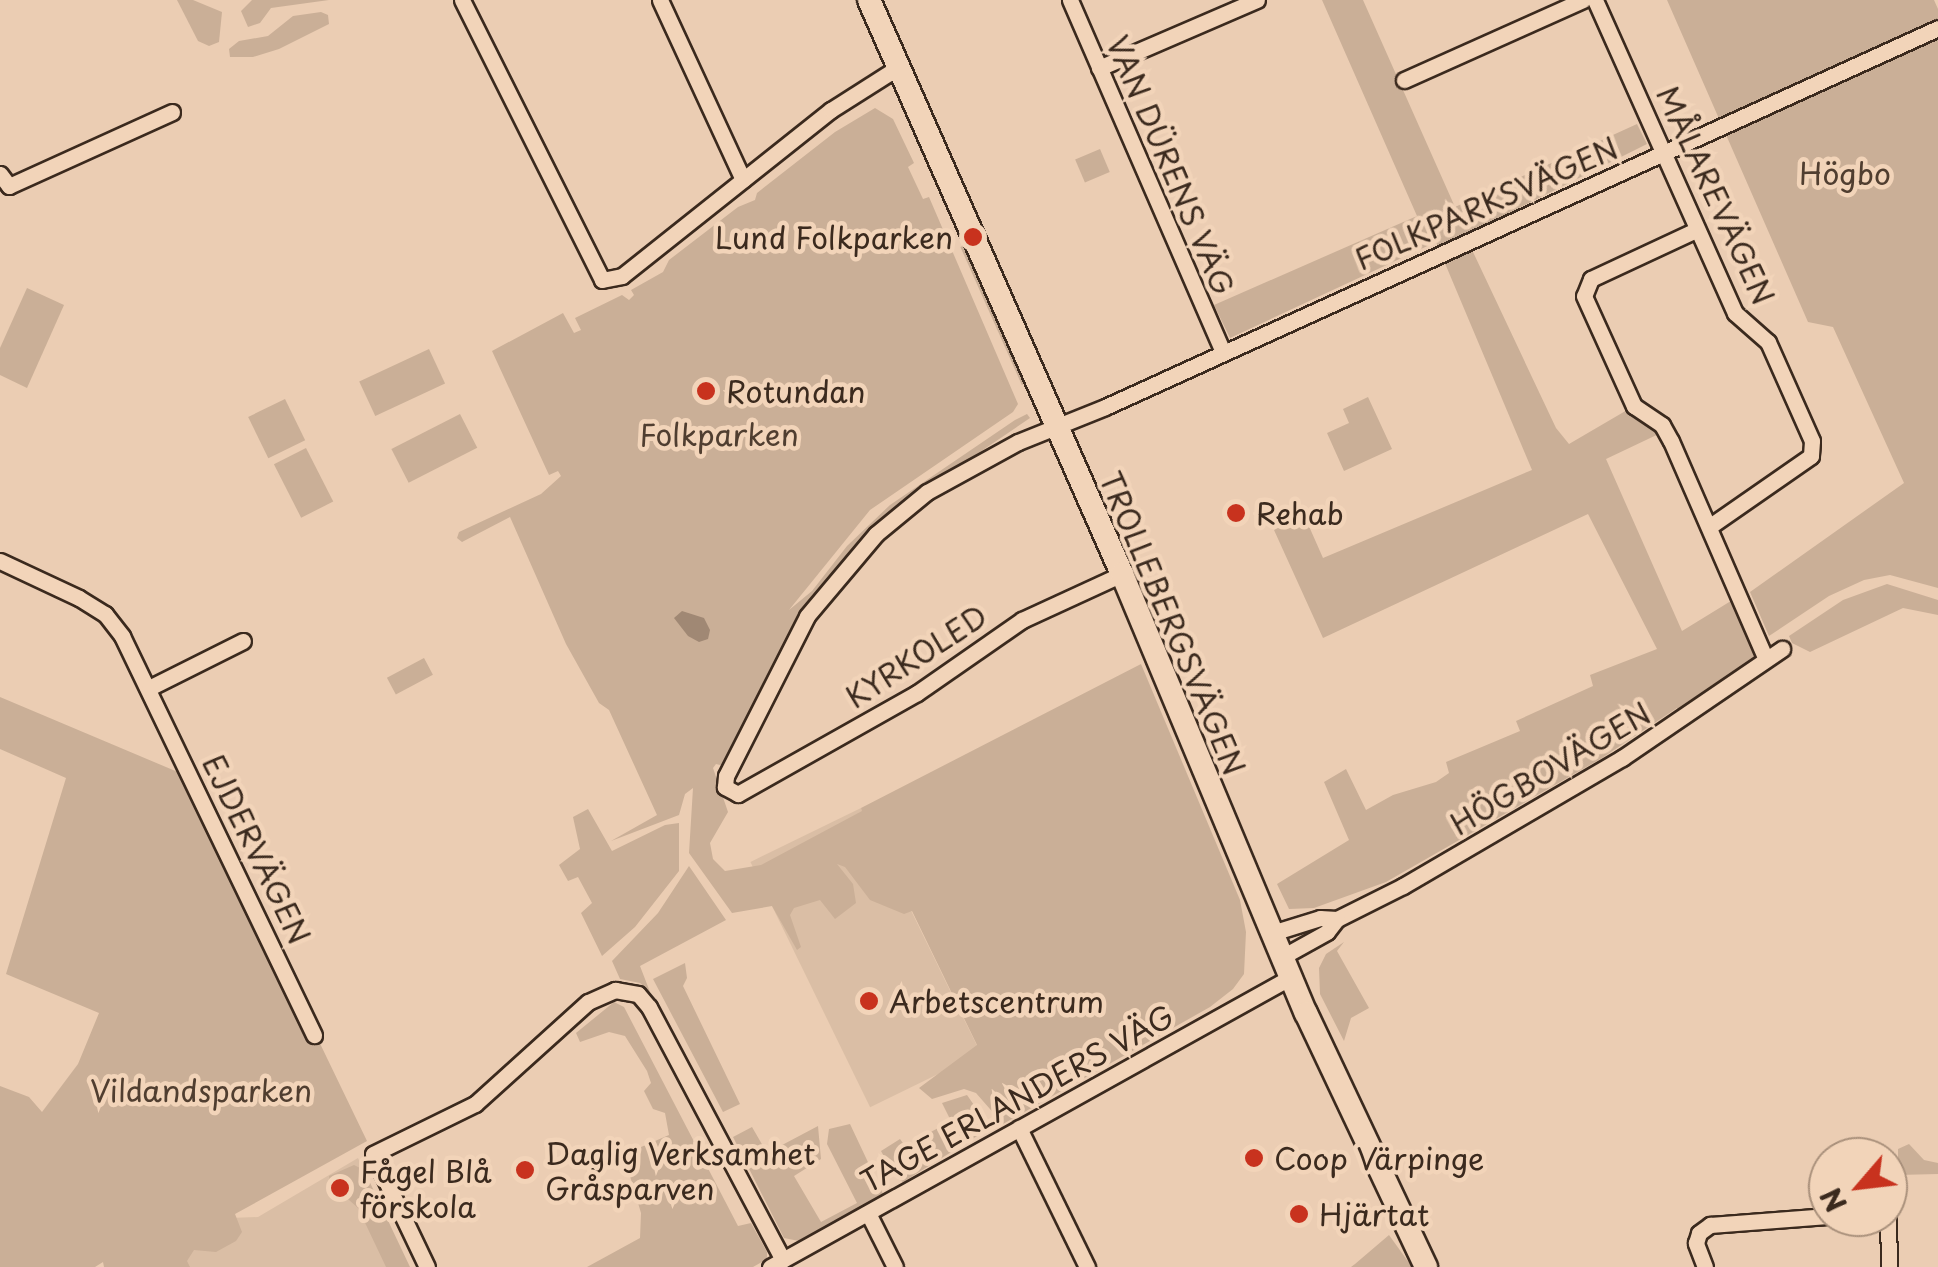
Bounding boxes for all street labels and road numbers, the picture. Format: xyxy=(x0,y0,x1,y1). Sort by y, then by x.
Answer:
street label: VAN DÜRENS VÄG xyxy=(1100,29,1242,301)
street label: MÅLAREVÄGEN xyxy=(1650,80,1782,310)
street label: FOLKPARKSVÄGEN xyxy=(1349,129,1623,277)
street label: TROLLEBERGSVÄGEN xyxy=(1093,466,1253,780)
street label: KYRKOLED xyxy=(839,597,993,715)
street label: HÖGBOVÄGEN xyxy=(1444,694,1656,842)
street label: EJDERVÄGEN xyxy=(196,749,318,949)
street label: TAGE ERLANDERS VÄG xyxy=(854,997,1180,1199)

